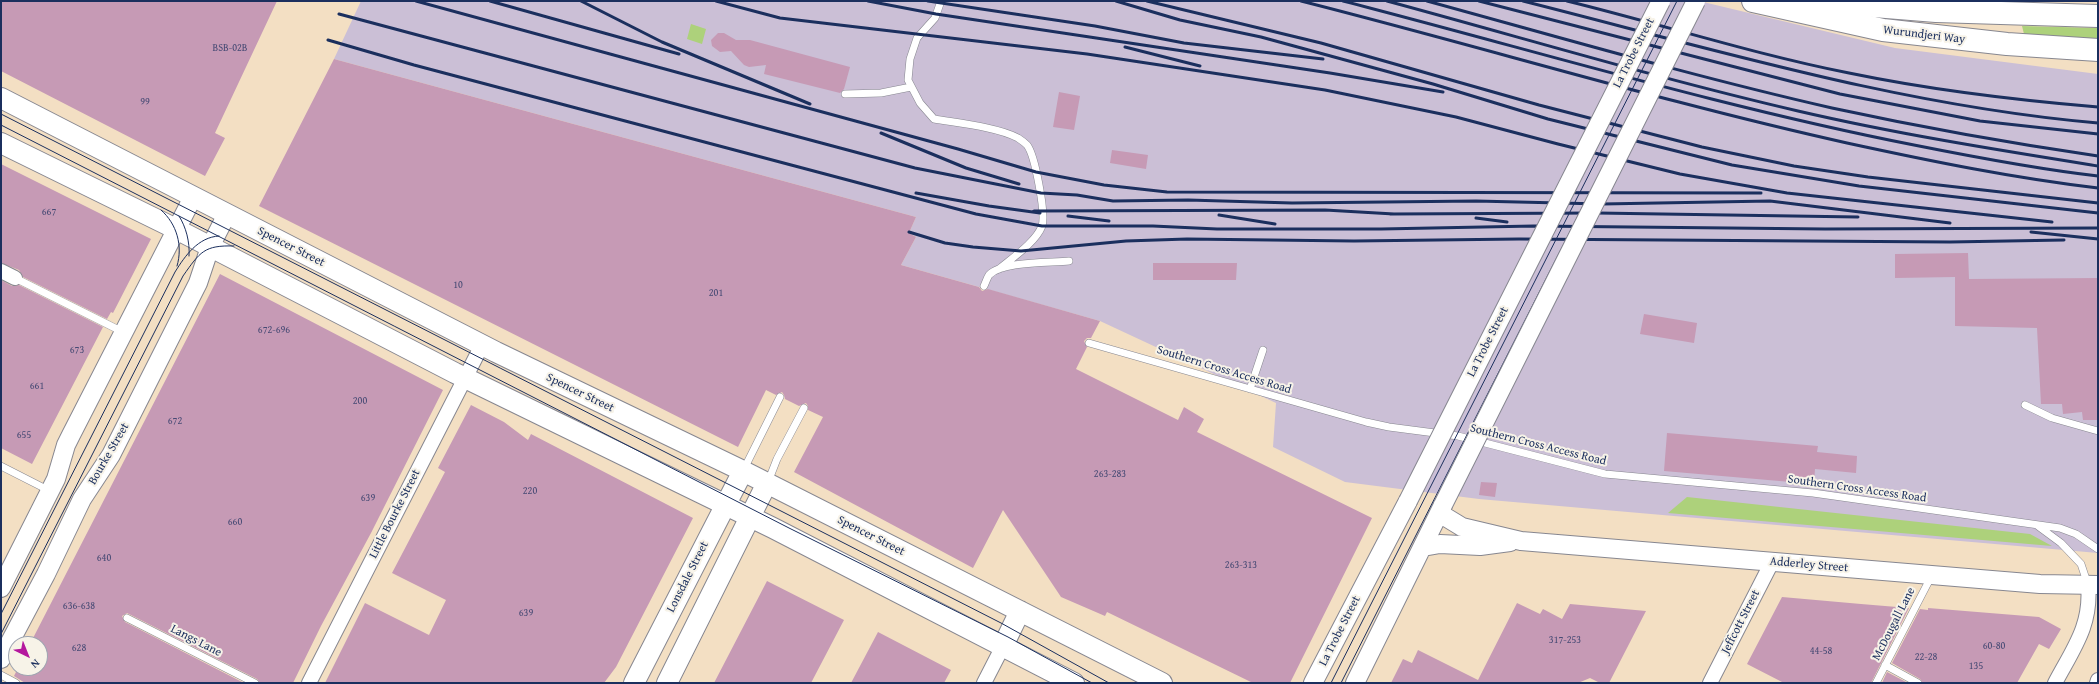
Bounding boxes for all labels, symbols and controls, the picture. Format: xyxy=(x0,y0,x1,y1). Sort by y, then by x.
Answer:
street label: La Trobe Street xyxy=(1610,16,1658,90)
street label: Wurundjeri Way xyxy=(1882,23,1966,47)
house number: BSB-02B xyxy=(213,42,247,54)
house number: 99 xyxy=(140,96,150,108)
house number: 667 xyxy=(42,206,56,218)
street label: Spencer Street xyxy=(255,224,327,270)
house number: 10 xyxy=(453,279,463,291)
house number: 201 xyxy=(709,287,723,299)
street label: La Trobe Street xyxy=(1464,305,1512,379)
house number: 672-696 xyxy=(258,324,290,336)
street label: Southern Cross Access Road xyxy=(1155,343,1293,397)
house number: 673 xyxy=(70,344,84,356)
street label: Spencer Street xyxy=(544,370,616,416)
house number: 661 xyxy=(30,380,44,392)
house number: 200 xyxy=(353,395,367,407)
house number: 672 xyxy=(168,415,182,427)
street label: Bourke Street xyxy=(86,421,132,487)
street label: Southern Cross Access Road xyxy=(1468,421,1608,469)
house number: 655 xyxy=(17,429,31,441)
street label: Little Bourke Street xyxy=(366,467,424,561)
house number: 263-283 xyxy=(1094,468,1126,480)
street label: Southern Cross Access Road xyxy=(1787,472,1927,506)
house number: 220 xyxy=(523,485,537,497)
house number: 639 xyxy=(361,492,375,504)
street label: Spencer Street xyxy=(835,513,907,559)
house number: 660 xyxy=(228,516,242,528)
street label: Lonsdale Street xyxy=(664,539,712,615)
house number: 640 xyxy=(97,552,111,564)
street label: Adderley Street xyxy=(1769,554,1849,576)
house number: 263-313 xyxy=(1225,559,1257,571)
street label: McDougall Lane xyxy=(1869,585,1919,663)
street label: Jeffcott Street xyxy=(1719,588,1763,656)
street label: La Trobe Street xyxy=(1316,594,1364,668)
house number: 636-638 xyxy=(63,600,95,612)
house number: 639 xyxy=(519,607,533,619)
street label: Langs Lane xyxy=(168,622,224,660)
house number: 317-253 xyxy=(1549,634,1581,646)
north arrow xyxy=(8,636,48,676)
house number: 60-80 xyxy=(1983,640,2005,652)
house number: 628 xyxy=(72,642,86,654)
house number: 44-58 xyxy=(1810,645,1832,657)
house number: 22-28 xyxy=(1915,651,1937,663)
text: N xyxy=(27,656,44,672)
house number: 135 xyxy=(1969,660,1983,672)

